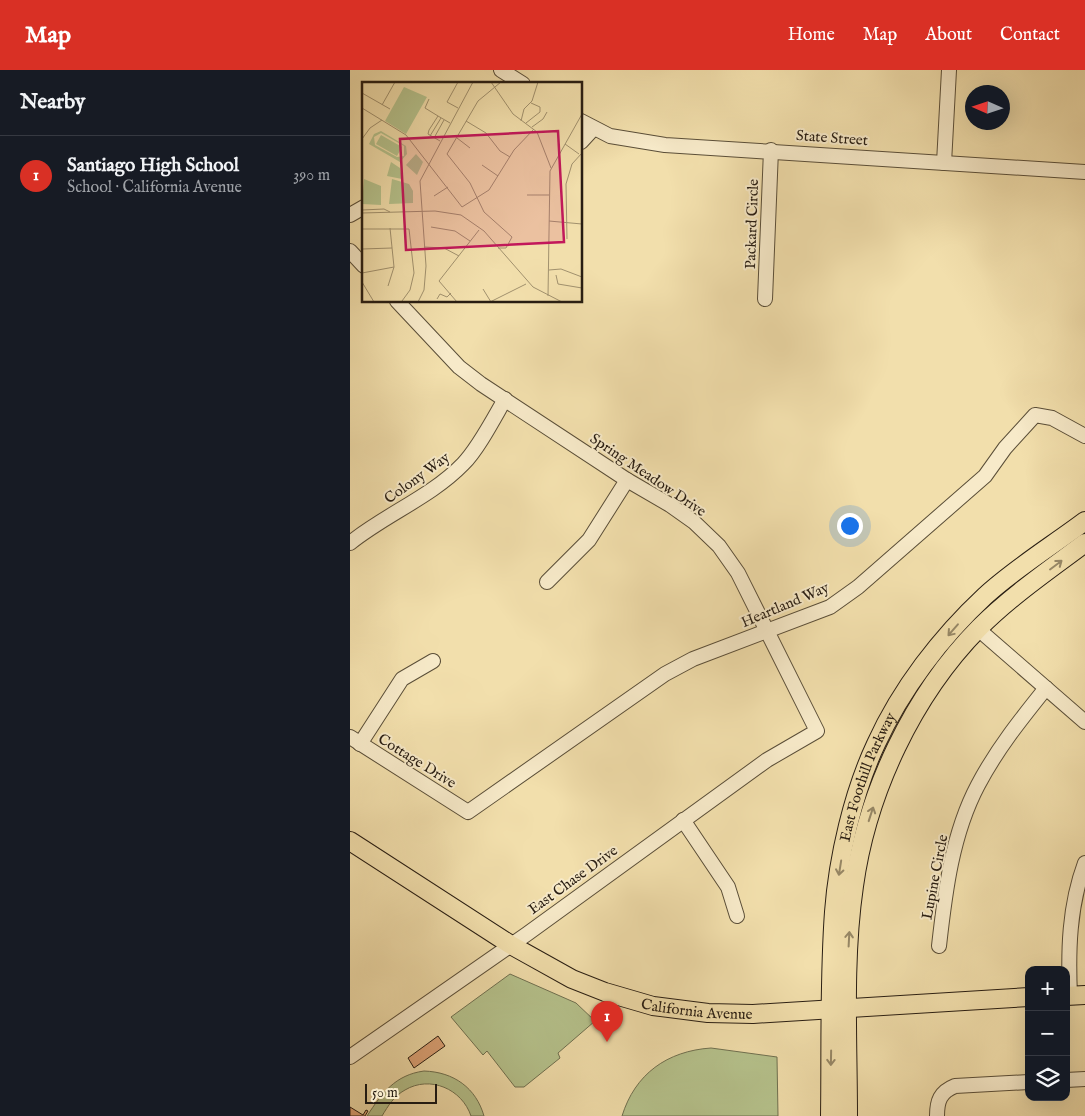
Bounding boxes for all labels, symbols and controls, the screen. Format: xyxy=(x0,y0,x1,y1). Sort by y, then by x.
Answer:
text: Map xyxy=(25,20,71,51)
text: Home xyxy=(788,24,835,47)
text: Map xyxy=(863,24,897,47)
text: About xyxy=(925,24,972,47)
text: Contact xyxy=(1000,24,1060,47)
inset map xyxy=(362,82,582,302)
north arrow xyxy=(965,85,1010,130)
text: Nearby xyxy=(20,89,85,116)
street label: State Street xyxy=(795,126,869,150)
text: Santiago High School xyxy=(67,154,239,178)
text: 1 xyxy=(33,166,39,186)
text: 390 m xyxy=(293,166,330,186)
text: School · California Avenue xyxy=(67,178,242,198)
street label: Packard Circle xyxy=(741,178,763,269)
street label: Spring Meadow Drive xyxy=(586,429,710,521)
street label: Colony Way xyxy=(380,447,454,508)
your location xyxy=(837,513,863,539)
one-way arrow xyxy=(1049,559,1062,570)
street label: Heartland Way xyxy=(738,578,832,632)
one-way arrow xyxy=(947,623,959,636)
street label: East Foothill Parkway xyxy=(835,708,900,843)
street label: Cottage Drive xyxy=(374,729,460,793)
one-way arrow xyxy=(867,806,876,822)
street label: Lupine Circle xyxy=(917,833,953,921)
street label: East Chase Drive xyxy=(524,841,622,919)
one-way arrow xyxy=(835,860,845,876)
one-way arrow xyxy=(845,932,854,948)
map controls xyxy=(1025,966,1070,1101)
button: + xyxy=(1025,966,1070,1011)
street label: California Avenue xyxy=(639,994,753,1023)
pin: 1 xyxy=(591,1001,623,1042)
button: − xyxy=(1025,1011,1070,1056)
one-way arrow xyxy=(826,1050,836,1066)
button: layers xyxy=(1025,1056,1070,1101)
scale bar xyxy=(365,1081,438,1104)
text: 50 m xyxy=(372,1084,398,1102)

